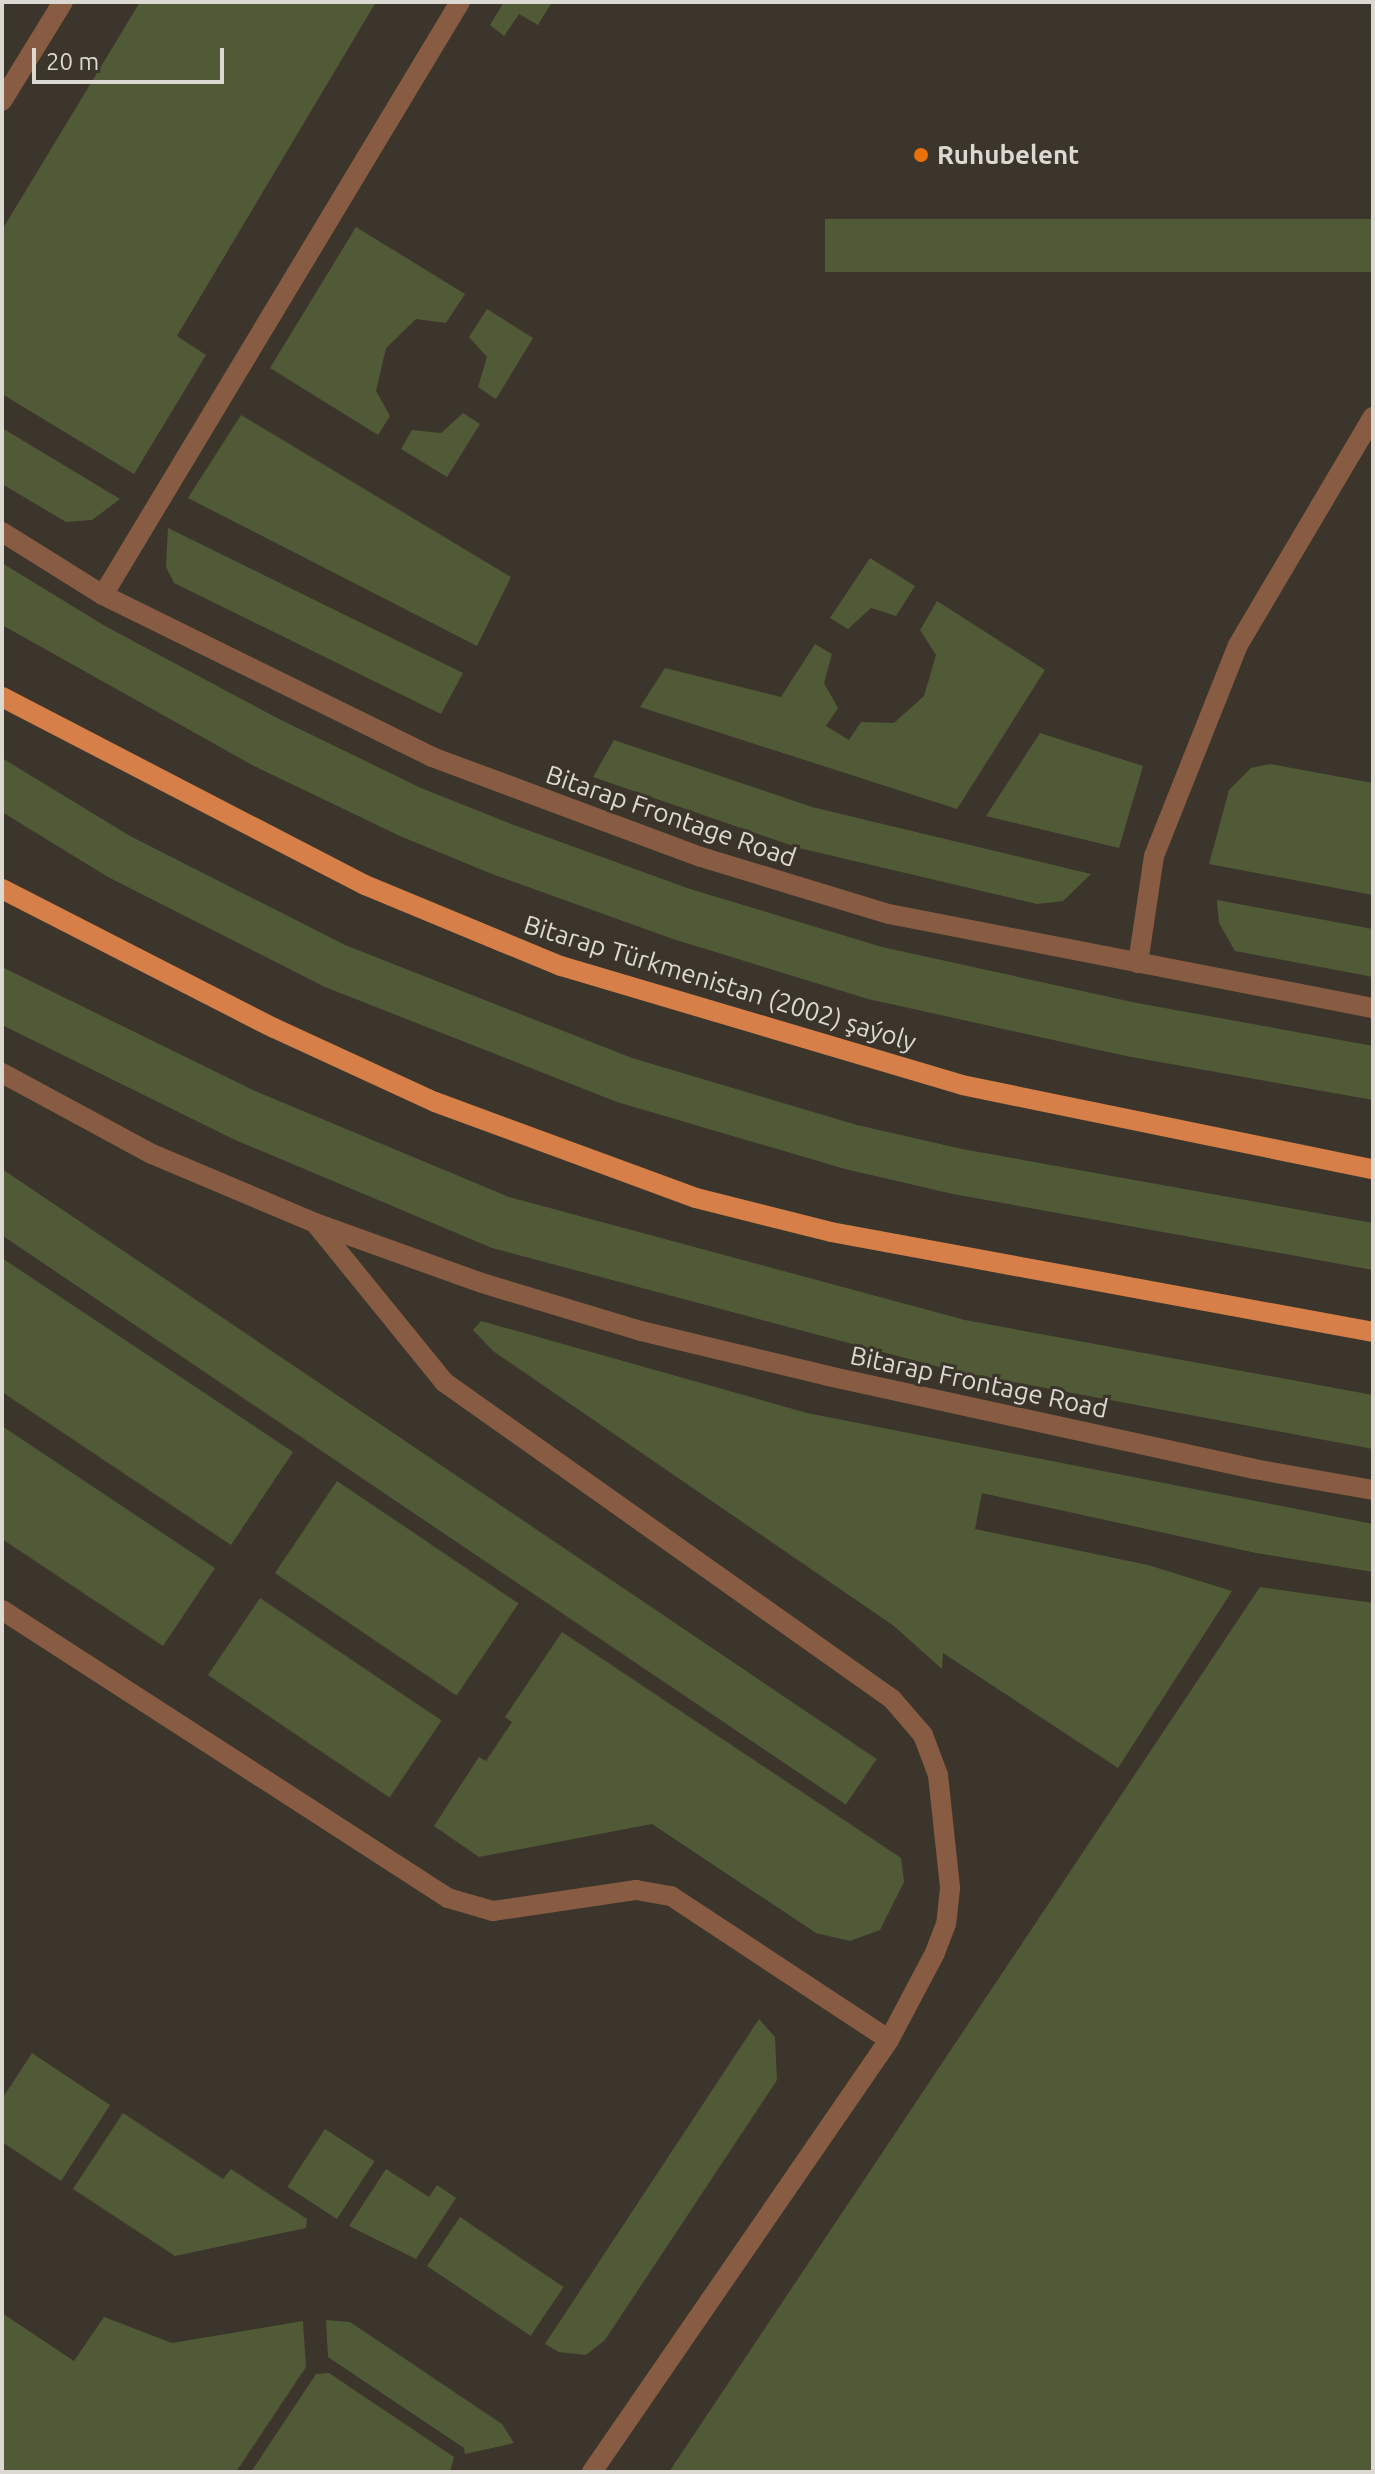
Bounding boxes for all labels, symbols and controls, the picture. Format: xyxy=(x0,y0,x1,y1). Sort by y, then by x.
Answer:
scale bar xyxy=(36,32,228,82)
text: 20 m xyxy=(46,48,99,75)
place label: Ruhubelent xyxy=(937,139,1079,171)
marker: Ruhubelent xyxy=(912,146,930,164)
street label: Bitarap Frontage Road xyxy=(542,759,800,873)
street label: Bitarap Türkmenistan (2002) şaýoly xyxy=(520,908,920,1058)
street label: Bitarap Frontage Road xyxy=(847,1339,1111,1425)

